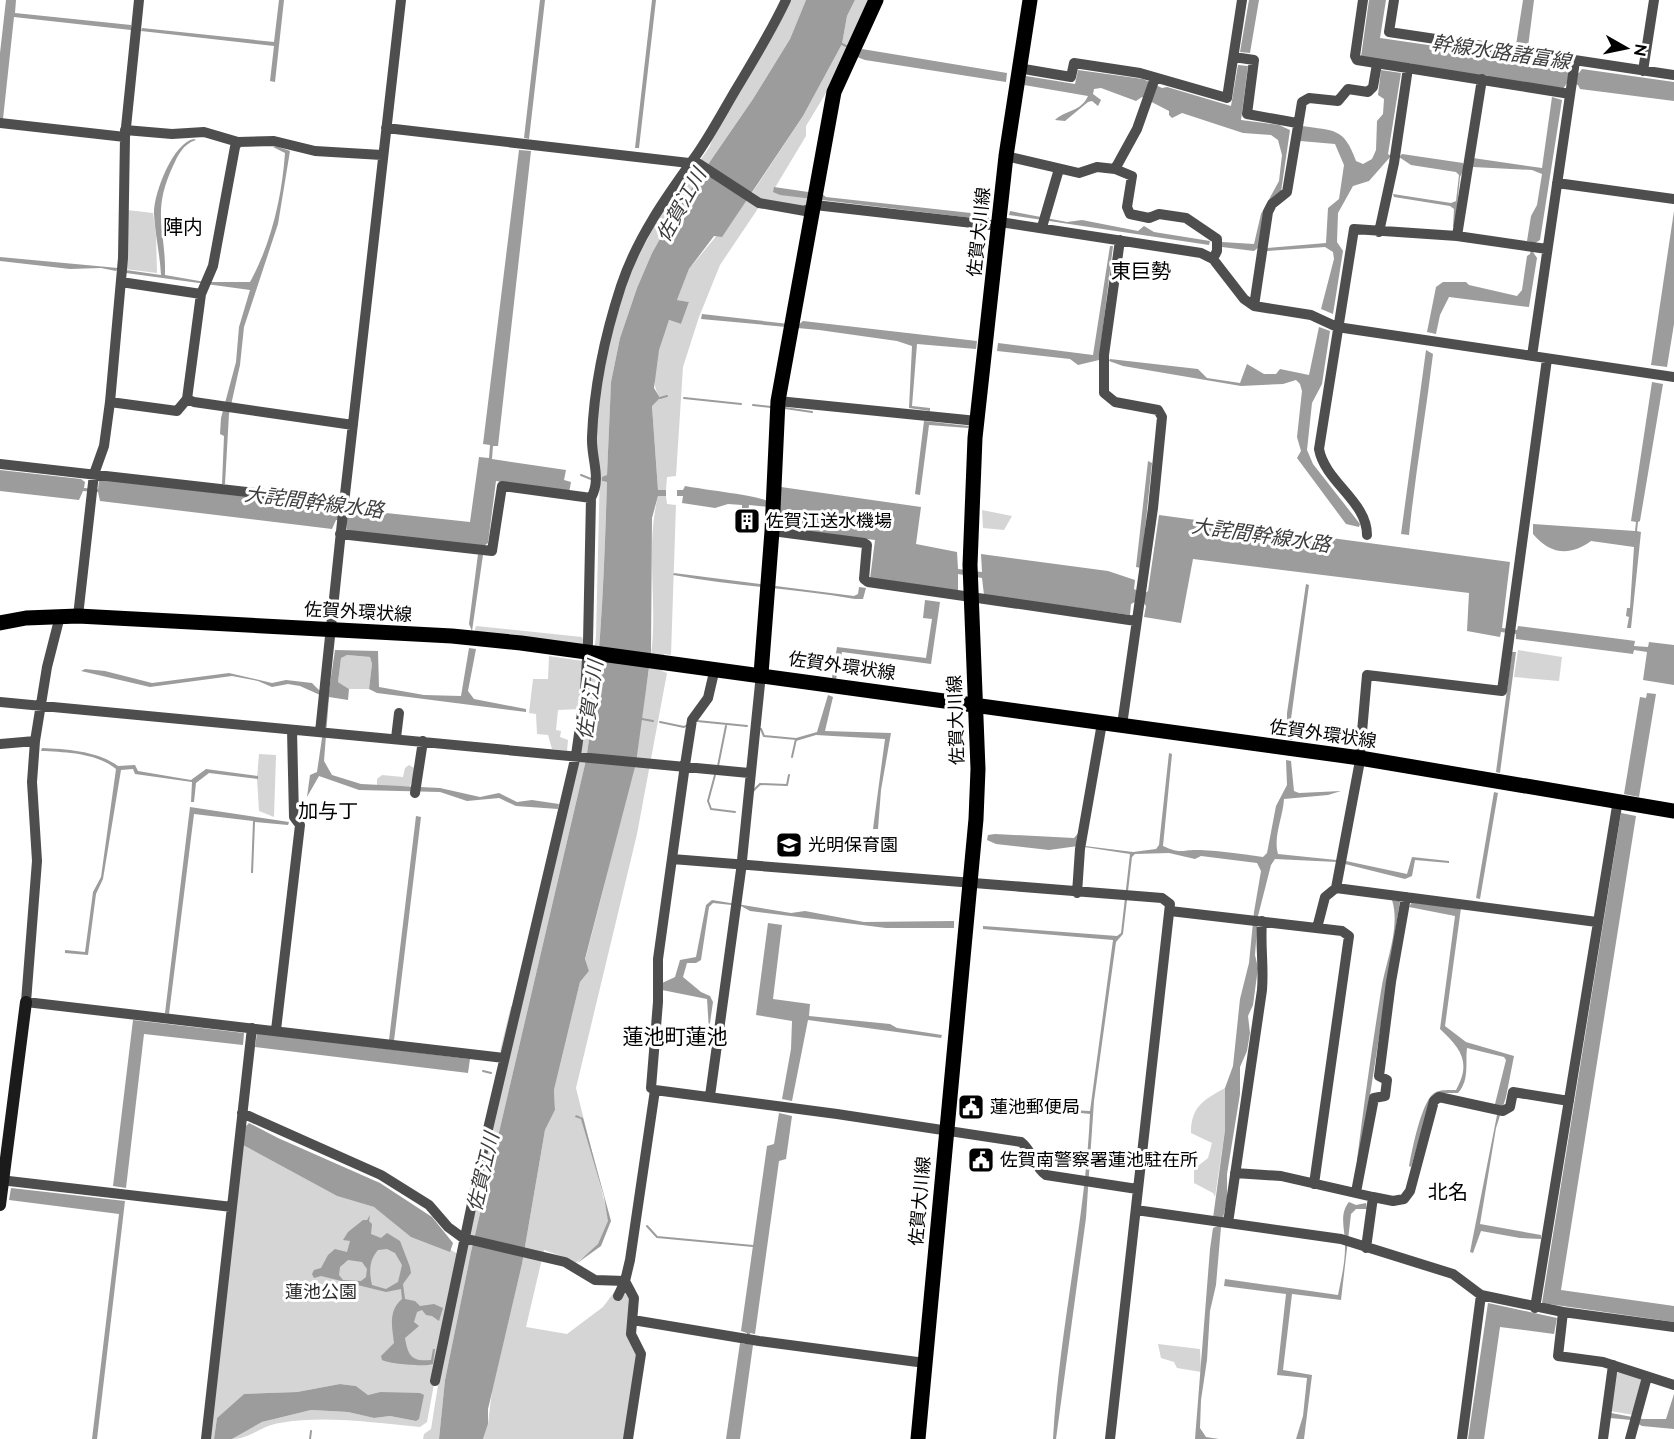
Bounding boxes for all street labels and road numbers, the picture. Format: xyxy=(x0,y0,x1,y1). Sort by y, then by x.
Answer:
street label: 佐賀大川線 xyxy=(963,186,994,278)
street label: 佐賀外環状線 xyxy=(304,598,413,625)
street label: 佐賀外環状線 xyxy=(787,648,897,683)
street label: 佐賀大川線 xyxy=(943,675,968,765)
street label: 佐賀外環状線 xyxy=(1268,716,1378,751)
street label: 佐賀大川線 xyxy=(905,1155,934,1247)

